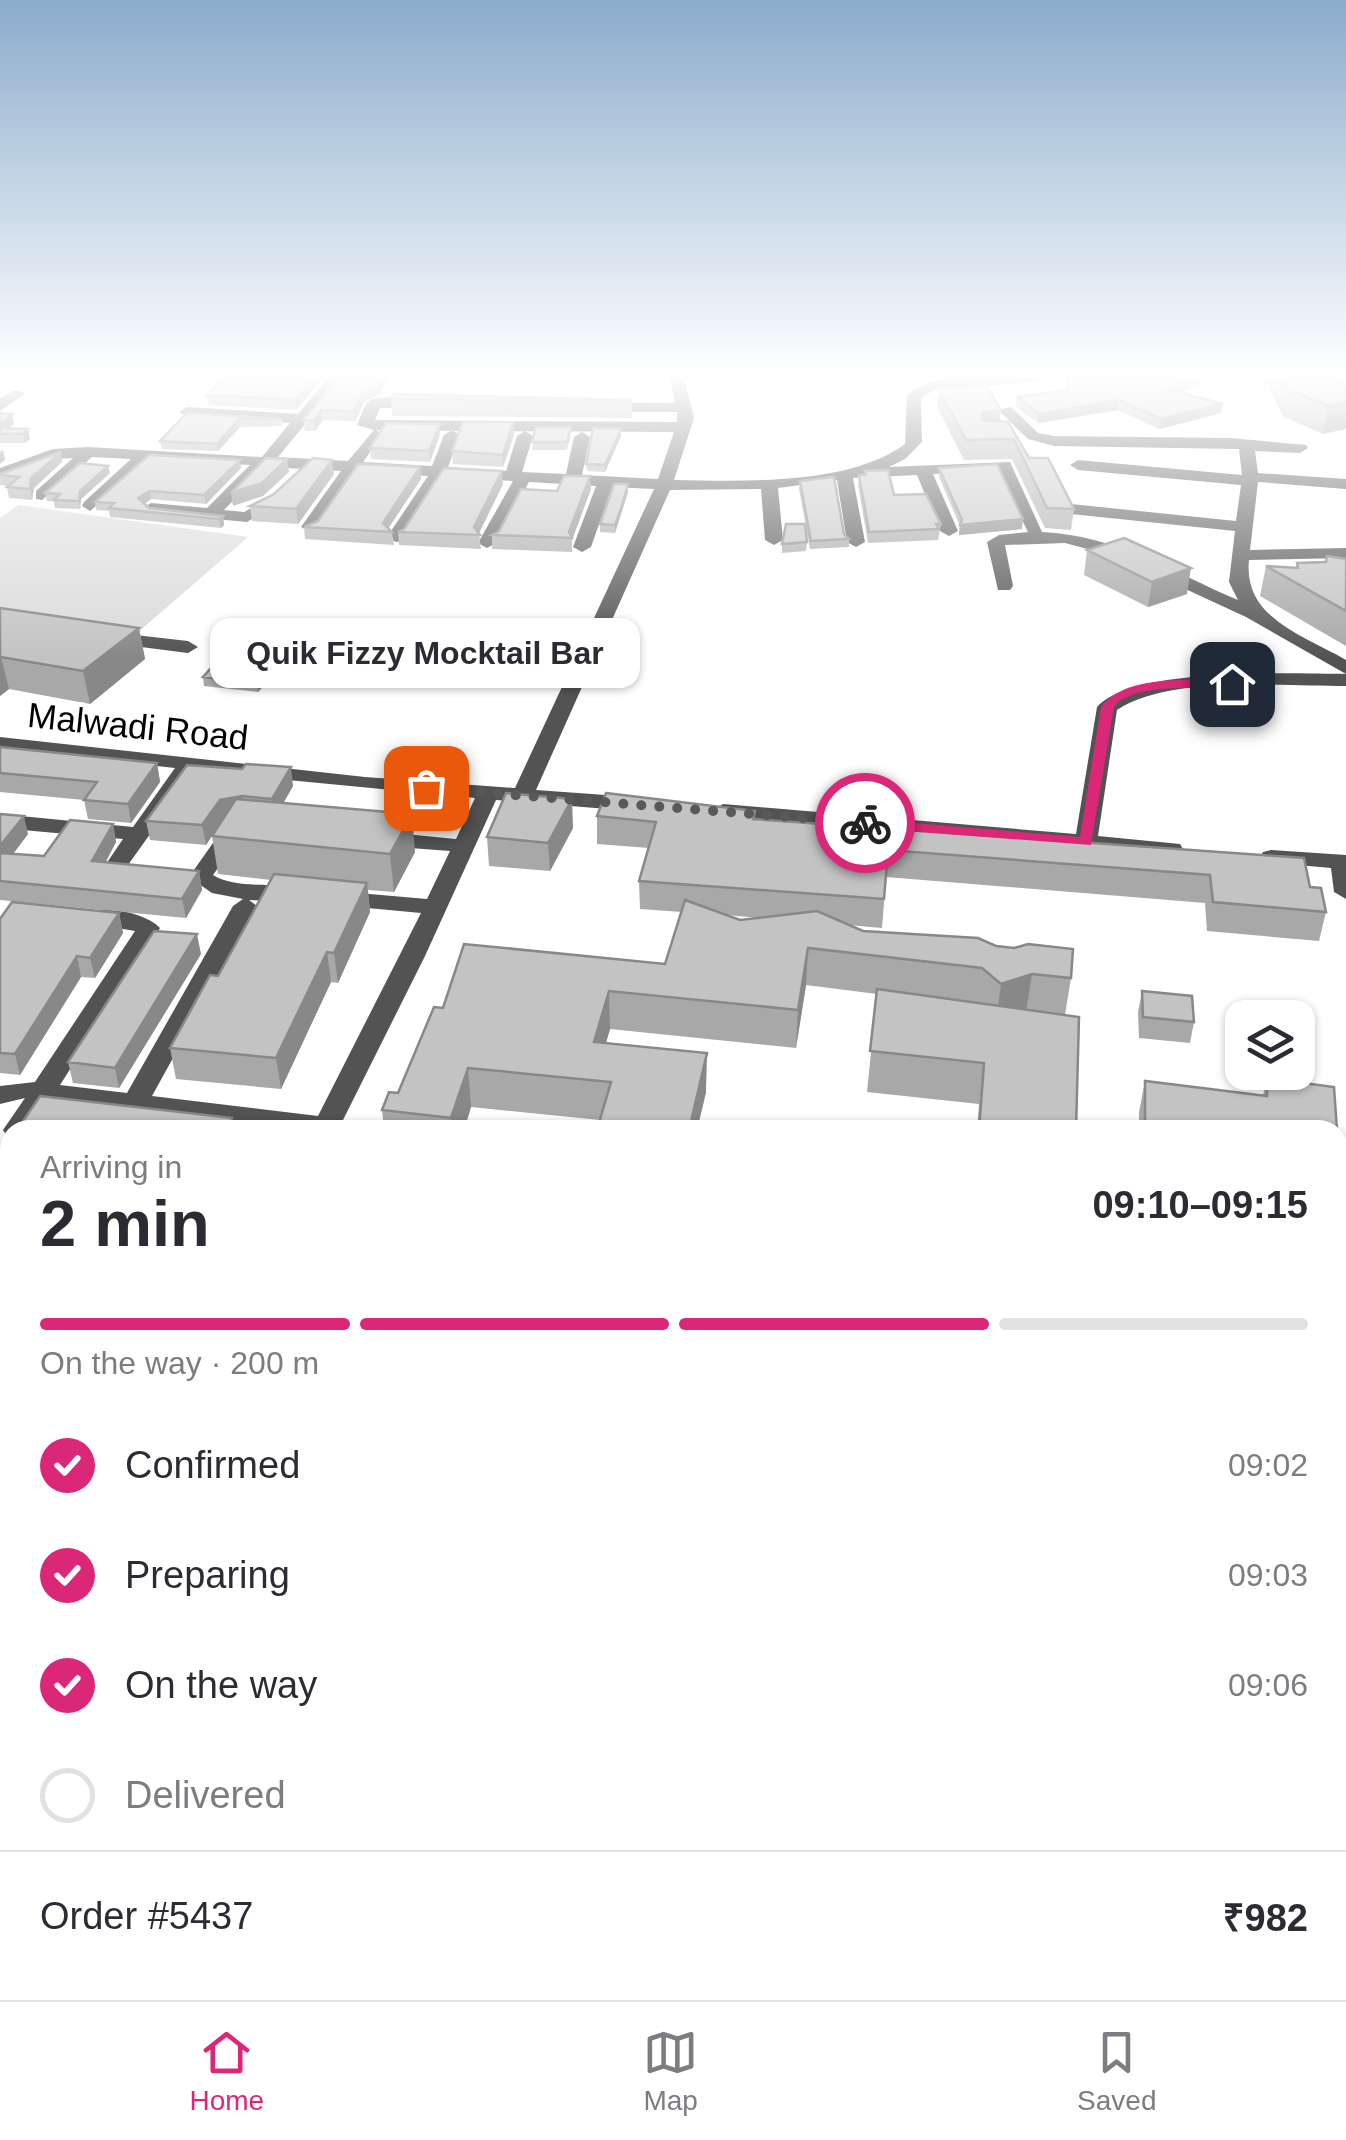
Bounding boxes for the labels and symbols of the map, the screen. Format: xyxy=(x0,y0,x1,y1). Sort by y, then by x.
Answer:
callout: Quik Fizzy Mocktail Bar xyxy=(211,618,641,688)
pin xyxy=(1190,642,1275,727)
street label: Malwadi Road xyxy=(26,695,250,757)
pin xyxy=(384,746,469,831)
courier xyxy=(815,773,915,873)

